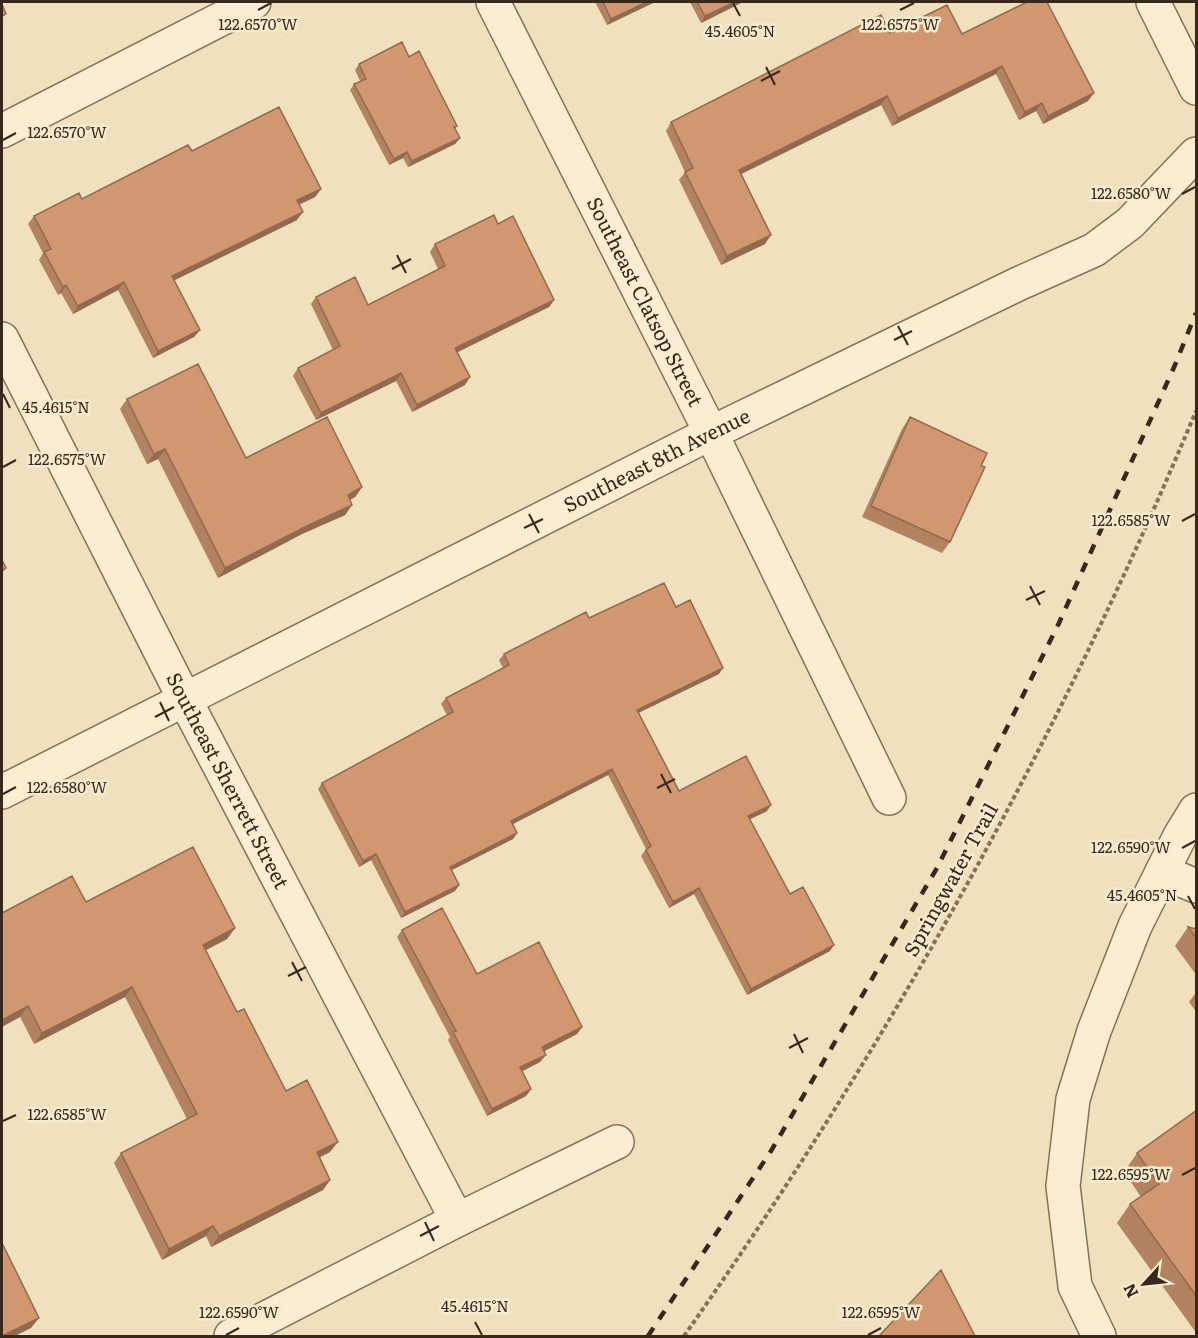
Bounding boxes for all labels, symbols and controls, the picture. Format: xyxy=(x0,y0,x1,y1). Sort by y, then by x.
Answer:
text: 122.6570°W xyxy=(218,12,298,35)
text: 122.6575°W xyxy=(861,12,940,35)
text: 45.4605°N xyxy=(705,19,775,42)
text: 122.6570°W xyxy=(27,120,107,143)
text: 122.6580°W xyxy=(1091,181,1172,204)
street label: Southeast Clatsop Street xyxy=(581,191,712,411)
text: 45.4615°N xyxy=(22,395,90,418)
street label: Southeast 8th Avenue xyxy=(557,399,754,518)
text: 122.6575°W xyxy=(28,447,107,470)
text: 122.6585°W xyxy=(1091,508,1171,531)
street label: Southeast Sherrett Street xyxy=(160,666,298,893)
text: 122.6580°W xyxy=(27,775,108,798)
street label: Springwater Trail xyxy=(895,797,1004,961)
text: 122.6590°W xyxy=(1091,835,1172,858)
text: 45.4605°N xyxy=(1107,883,1177,906)
text: 122.6585°W xyxy=(27,1102,107,1125)
text: 122.6595°W xyxy=(1092,1162,1171,1185)
north arrow xyxy=(1114,1254,1174,1314)
text: N xyxy=(1116,1280,1143,1303)
text: 45.4615°N xyxy=(441,1294,509,1317)
text: 122.6590°W xyxy=(199,1300,280,1323)
text: 122.6595°W xyxy=(842,1300,921,1323)

